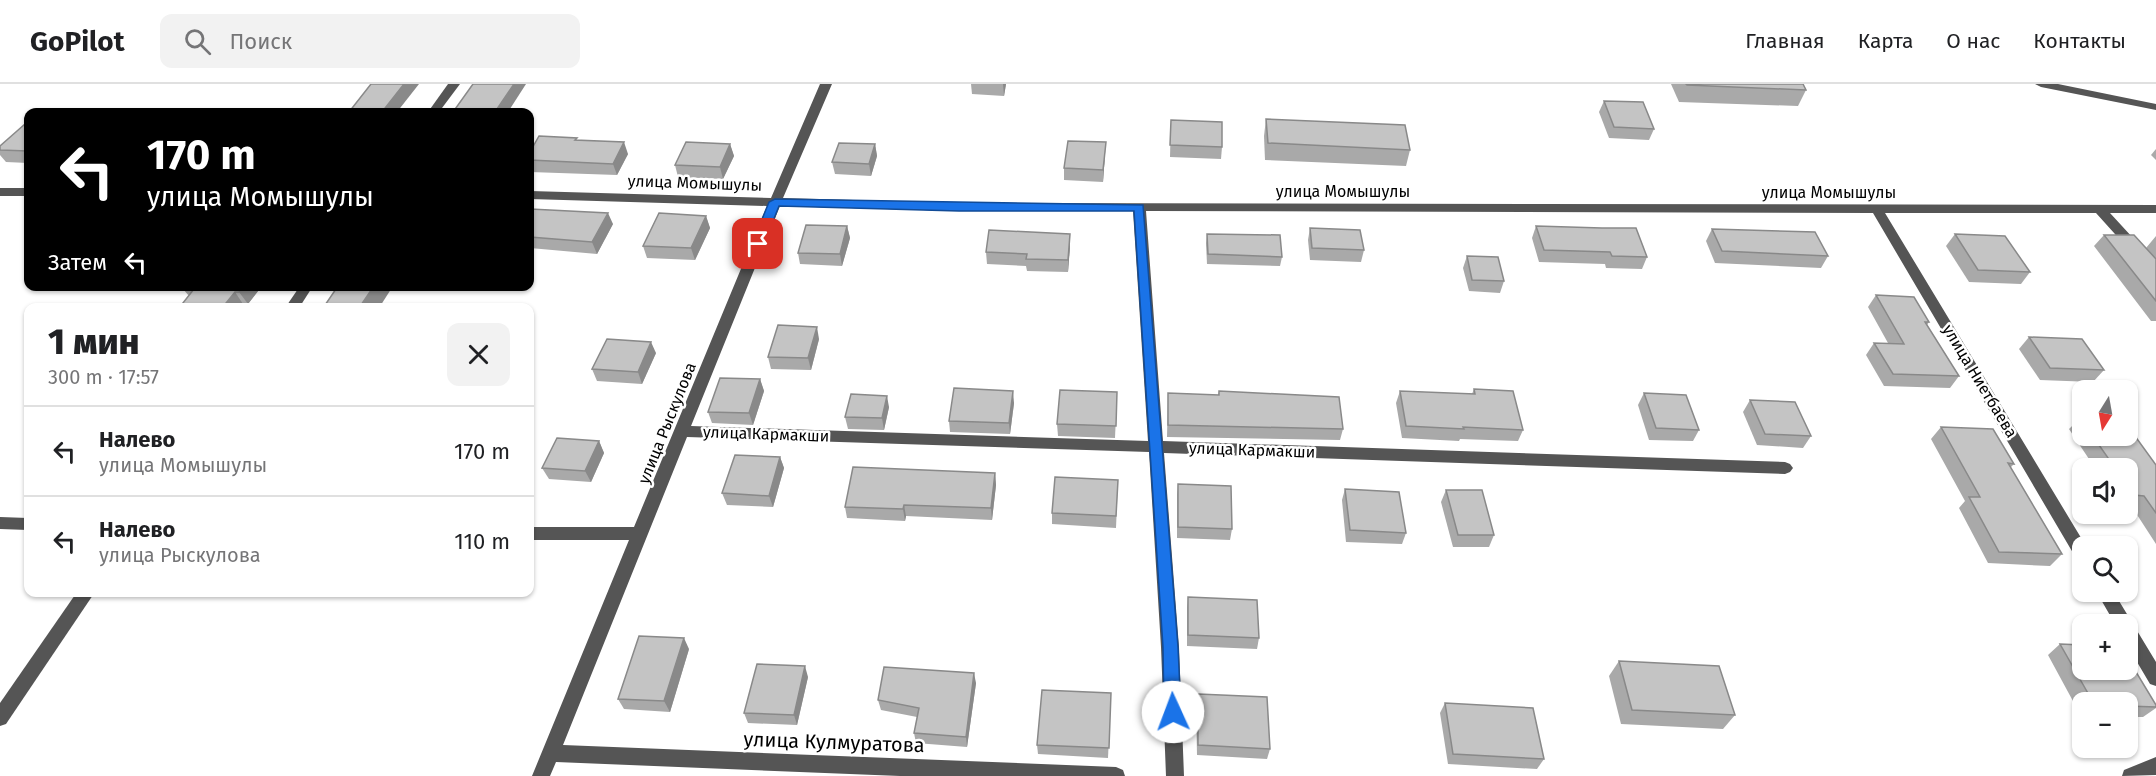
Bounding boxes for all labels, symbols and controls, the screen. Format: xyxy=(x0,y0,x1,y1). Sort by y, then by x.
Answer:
search box xyxy=(160,14,580,68)
text: GoPilot xyxy=(30,25,124,58)
icon: search xyxy=(181,25,214,58)
text: Поиск xyxy=(229,28,292,55)
text: Главная xyxy=(1745,28,1825,54)
text: Карта xyxy=(1858,28,1913,54)
text: О нас xyxy=(1946,28,2000,54)
text: Контакты xyxy=(2033,28,2126,54)
text: 170 m xyxy=(147,130,256,180)
icon: left xyxy=(48,132,126,210)
street label: улица Момышулы xyxy=(627,171,763,195)
text: улица Момышулы xyxy=(147,181,374,213)
street label: улица Момышулы xyxy=(1276,182,1410,201)
street label: улица Момышулы xyxy=(1762,183,1896,202)
pin xyxy=(732,218,783,269)
icon: arrive xyxy=(741,227,774,260)
icon: left xyxy=(119,246,152,279)
text: Затем xyxy=(48,249,107,276)
text: 1 мин xyxy=(48,320,140,364)
street label: улица Ниетбаева xyxy=(1939,321,2021,441)
button: close xyxy=(447,323,510,386)
street label: улица Рыскулова xyxy=(634,359,700,487)
text: 300 m · 17:57 xyxy=(48,365,159,389)
north arrow xyxy=(2072,380,2138,446)
map controls xyxy=(2072,380,2138,758)
street label: улица Кармакши xyxy=(702,422,830,446)
text: Налево xyxy=(99,426,175,453)
icon: left xyxy=(48,435,81,468)
text: 170 m xyxy=(454,438,510,465)
street label: улица Кармакши xyxy=(1188,438,1316,462)
text: улица Момышулы xyxy=(99,453,267,477)
button: sound xyxy=(2072,458,2138,524)
text: Налево xyxy=(99,516,175,543)
icon: left xyxy=(48,525,81,558)
text: 110 m xyxy=(454,528,510,555)
button: search xyxy=(2072,536,2138,602)
text: улица Рыскулова xyxy=(99,543,261,567)
button: + xyxy=(2072,614,2138,680)
position arrow xyxy=(1141,680,1205,744)
button: − xyxy=(2072,692,2138,758)
street label: улица Кулмуратова xyxy=(743,727,925,757)

